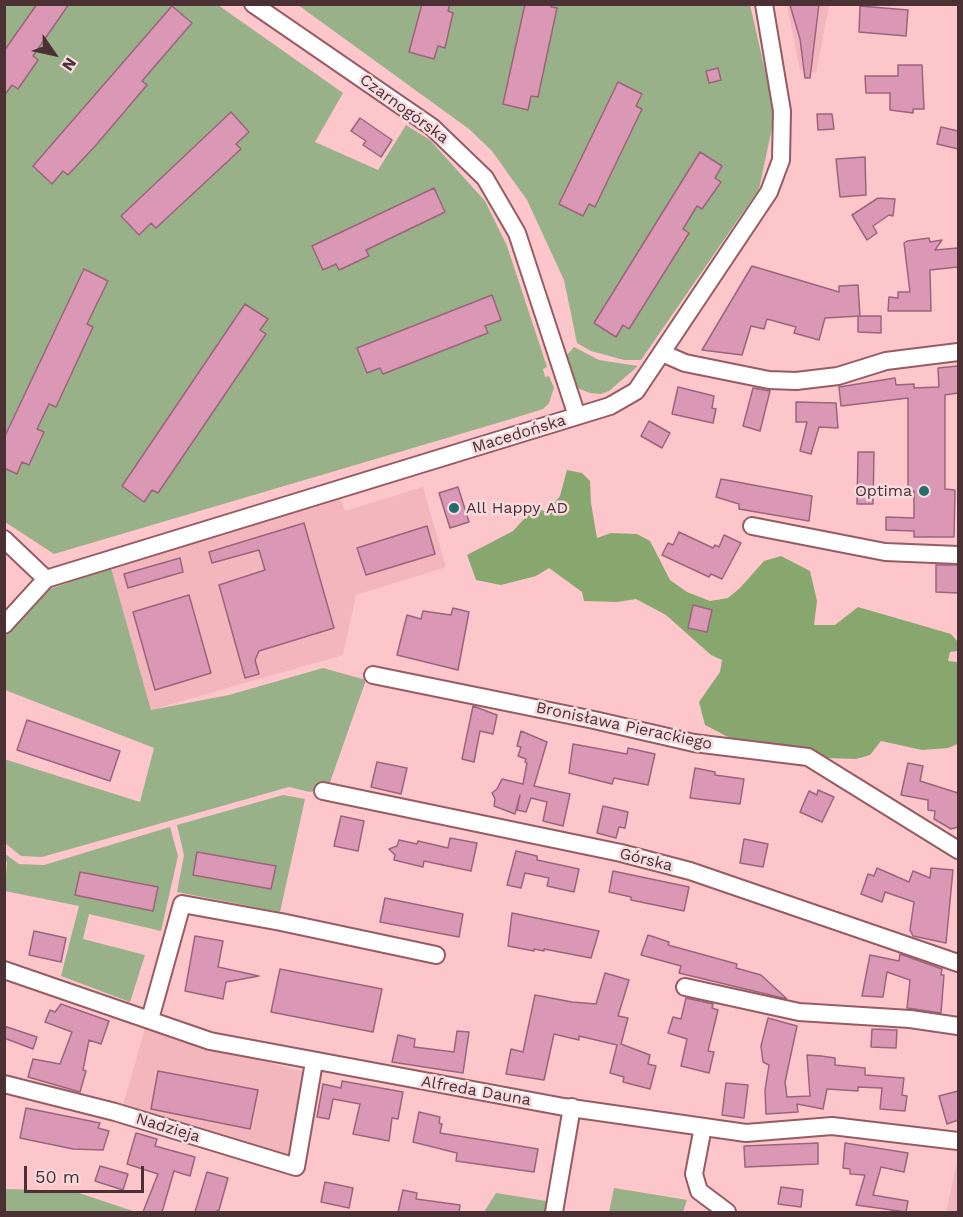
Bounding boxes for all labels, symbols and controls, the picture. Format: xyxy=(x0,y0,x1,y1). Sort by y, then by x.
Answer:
north arrow xyxy=(24,24,84,84)
text: N xyxy=(58,54,81,75)
street label: Czarnogórska xyxy=(356,70,452,148)
street label: Macedońska xyxy=(470,411,568,457)
place label: Optima xyxy=(855,481,912,501)
marker: Optima xyxy=(917,484,931,498)
place label: All Happy AD xyxy=(466,498,568,518)
marker: All Happy AD xyxy=(447,501,461,515)
street label: Bronisława Pierackiego xyxy=(534,698,714,754)
street label: Górska xyxy=(618,844,674,876)
street label: Alfreda Dauna xyxy=(420,1072,532,1110)
street label: Nadzieja xyxy=(134,1109,202,1147)
scale bar xyxy=(27,1154,147,1192)
text: 50 m xyxy=(35,1166,80,1187)

